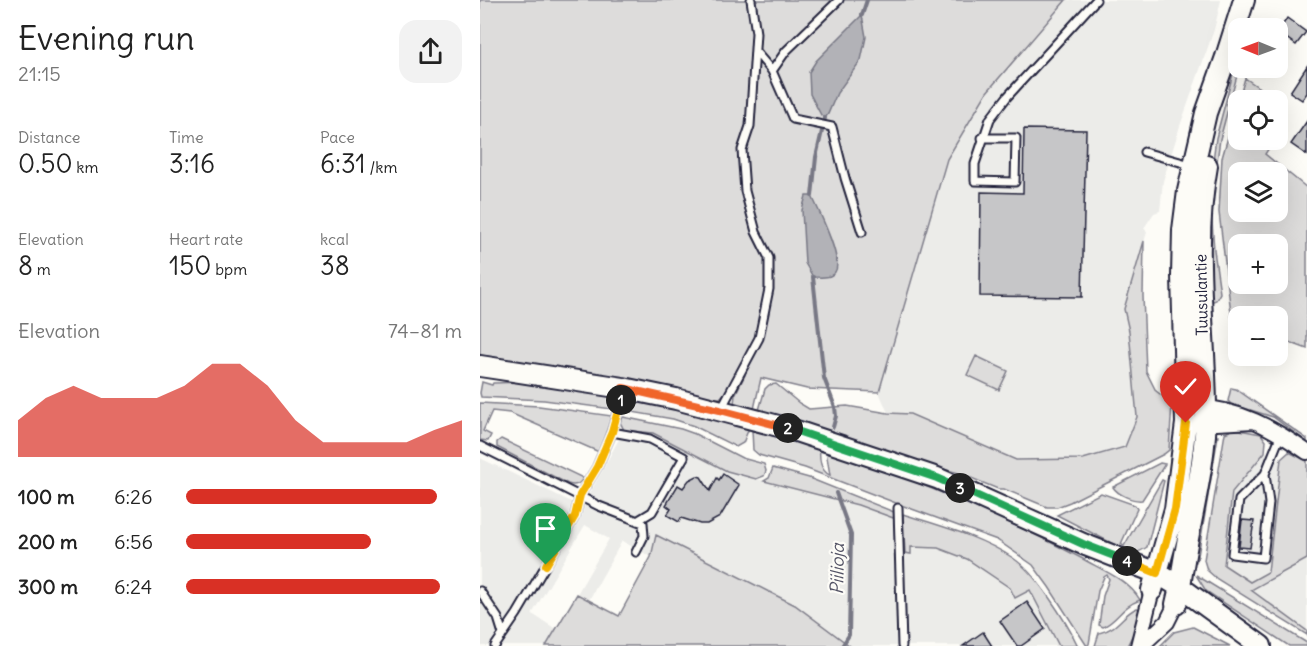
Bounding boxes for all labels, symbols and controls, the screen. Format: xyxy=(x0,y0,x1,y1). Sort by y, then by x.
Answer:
text: Evening run xyxy=(18,17,194,59)
north arrow xyxy=(1228,18,1288,78)
map controls xyxy=(1228,18,1288,366)
button: share xyxy=(399,20,462,83)
text: 21:15 xyxy=(18,61,61,86)
button: locate xyxy=(1228,90,1288,150)
text: Distance xyxy=(18,127,80,147)
text: Time xyxy=(169,127,204,147)
text: Pace xyxy=(320,127,355,147)
text: 0.50 xyxy=(18,147,73,180)
text: 3:16 xyxy=(169,147,215,180)
text: 6:31 xyxy=(320,147,366,180)
text: km xyxy=(73,157,99,177)
text: /km xyxy=(366,157,398,177)
button: layers xyxy=(1228,162,1288,222)
text: Elevation xyxy=(18,229,84,249)
text: Heart rate xyxy=(169,229,243,249)
text: kcal xyxy=(320,229,349,249)
button: + xyxy=(1228,234,1288,294)
text: 8 xyxy=(18,249,33,282)
text: 150 xyxy=(169,249,211,282)
text: 38 xyxy=(320,249,350,282)
street label: Tuusulantie xyxy=(1190,254,1212,336)
text: m xyxy=(33,259,51,279)
text: bpm xyxy=(211,259,247,279)
button: − xyxy=(1228,306,1288,366)
text: Elevation xyxy=(18,318,100,343)
text: 74–81 m xyxy=(388,318,462,343)
pin xyxy=(1160,361,1211,423)
icon: check xyxy=(1169,370,1202,403)
pin: 1 xyxy=(606,385,636,415)
text: 1 xyxy=(618,390,624,410)
pin: 2 xyxy=(773,413,803,443)
text: 2 xyxy=(784,418,792,438)
pin: 3 xyxy=(945,473,975,503)
text: 3 xyxy=(955,478,965,498)
text: 100 m xyxy=(18,484,75,509)
text: 6:26 xyxy=(114,484,153,509)
pin xyxy=(520,503,571,565)
icon: arrive xyxy=(529,512,562,545)
text: 200 m xyxy=(18,529,78,554)
text: 6:56 xyxy=(114,529,153,554)
water label: Piilioja xyxy=(825,541,849,595)
pin: 4 xyxy=(1112,546,1142,576)
text: 4 xyxy=(1122,551,1132,571)
text: 300 m xyxy=(18,574,78,599)
text: 6:24 xyxy=(114,574,152,599)

